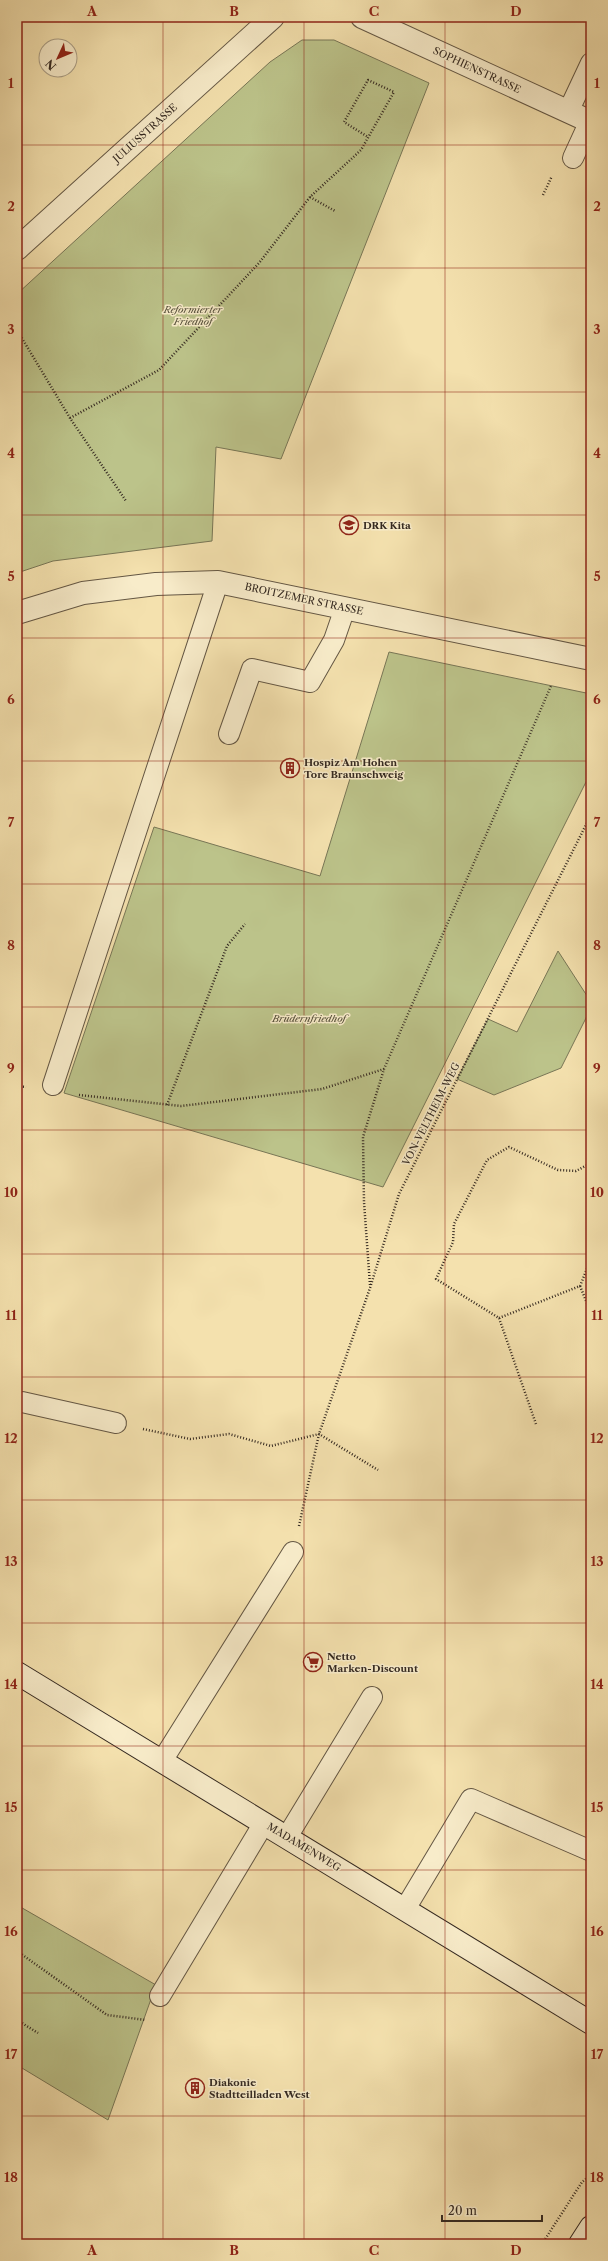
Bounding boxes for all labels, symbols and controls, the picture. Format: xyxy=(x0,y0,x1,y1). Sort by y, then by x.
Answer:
text: A xyxy=(86,3,98,19)
text: B xyxy=(229,3,239,19)
text: C xyxy=(369,3,379,19)
text: D xyxy=(510,3,522,19)
north arrow xyxy=(38,38,78,78)
street label: SOPHIENSTRASSE xyxy=(431,44,523,96)
text: N xyxy=(42,56,59,73)
text: 1 xyxy=(8,75,14,91)
text: 1 xyxy=(594,75,600,91)
street label: JULIUSSTRASSE xyxy=(109,101,180,167)
text: 2 xyxy=(7,198,15,214)
text: 2 xyxy=(593,198,601,214)
park label: Reformierter Friedhof xyxy=(163,303,223,328)
text: 3 xyxy=(7,321,15,337)
text: 3 xyxy=(593,321,601,337)
text: 4 xyxy=(7,445,15,461)
text: 4 xyxy=(593,445,601,461)
school or university icon: DRK Kita xyxy=(338,514,360,536)
place label: DRK Kita xyxy=(363,519,411,532)
text: 5 xyxy=(7,568,15,584)
text: 5 xyxy=(593,568,601,584)
street label: BROITZEMER STRASSE xyxy=(244,580,365,618)
text: 6 xyxy=(7,691,15,707)
text: 6 xyxy=(593,691,601,707)
place label: Hospiz Am Hohen Tore Braunschweig xyxy=(304,756,404,781)
building icon: Hospiz Am Hohen Tore Braunschweig xyxy=(279,757,301,779)
text: 7 xyxy=(8,814,15,830)
text: 7 xyxy=(594,814,601,830)
text: 8 xyxy=(7,937,15,953)
text: 8 xyxy=(593,937,601,953)
park label: Brüdernfriedhof xyxy=(271,1012,350,1025)
text: 9 xyxy=(7,1060,15,1076)
street label: VON-VELTHEIM-WEG xyxy=(399,1060,463,1169)
text: 9 xyxy=(593,1060,601,1076)
text: 10 xyxy=(4,1184,18,1200)
text: 10 xyxy=(590,1184,604,1200)
text: 11 xyxy=(5,1307,17,1323)
text: 11 xyxy=(591,1307,603,1323)
text: 12 xyxy=(4,1430,18,1446)
text: 12 xyxy=(590,1430,604,1446)
text: 13 xyxy=(4,1553,18,1569)
text: 13 xyxy=(590,1553,604,1569)
place label: Netto Marken-Discount xyxy=(327,1650,418,1675)
supermarket icon: Netto Marken-Discount xyxy=(302,1651,324,1673)
text: 14 xyxy=(4,1676,18,1692)
text: 14 xyxy=(590,1676,604,1692)
text: 15 xyxy=(4,1799,18,1815)
text: 15 xyxy=(590,1799,604,1815)
street label: MADAMENWEG xyxy=(265,1820,343,1874)
text: 16 xyxy=(4,1923,18,1939)
text: 16 xyxy=(590,1923,604,1939)
text: 17 xyxy=(5,2046,18,2062)
text: 17 xyxy=(591,2046,604,2062)
place label: Diakonie Stadtteilladen West xyxy=(209,2076,310,2101)
building icon: Diakonie Stadtteilladen West xyxy=(184,2077,206,2099)
text: 18 xyxy=(4,2169,18,2185)
text: 18 xyxy=(590,2169,604,2185)
scale bar xyxy=(442,2197,542,2223)
text: 20 m xyxy=(448,2203,477,2218)
text: A xyxy=(86,2242,98,2258)
text: B xyxy=(229,2242,239,2258)
text: C xyxy=(369,2242,379,2258)
text: D xyxy=(510,2242,522,2258)

